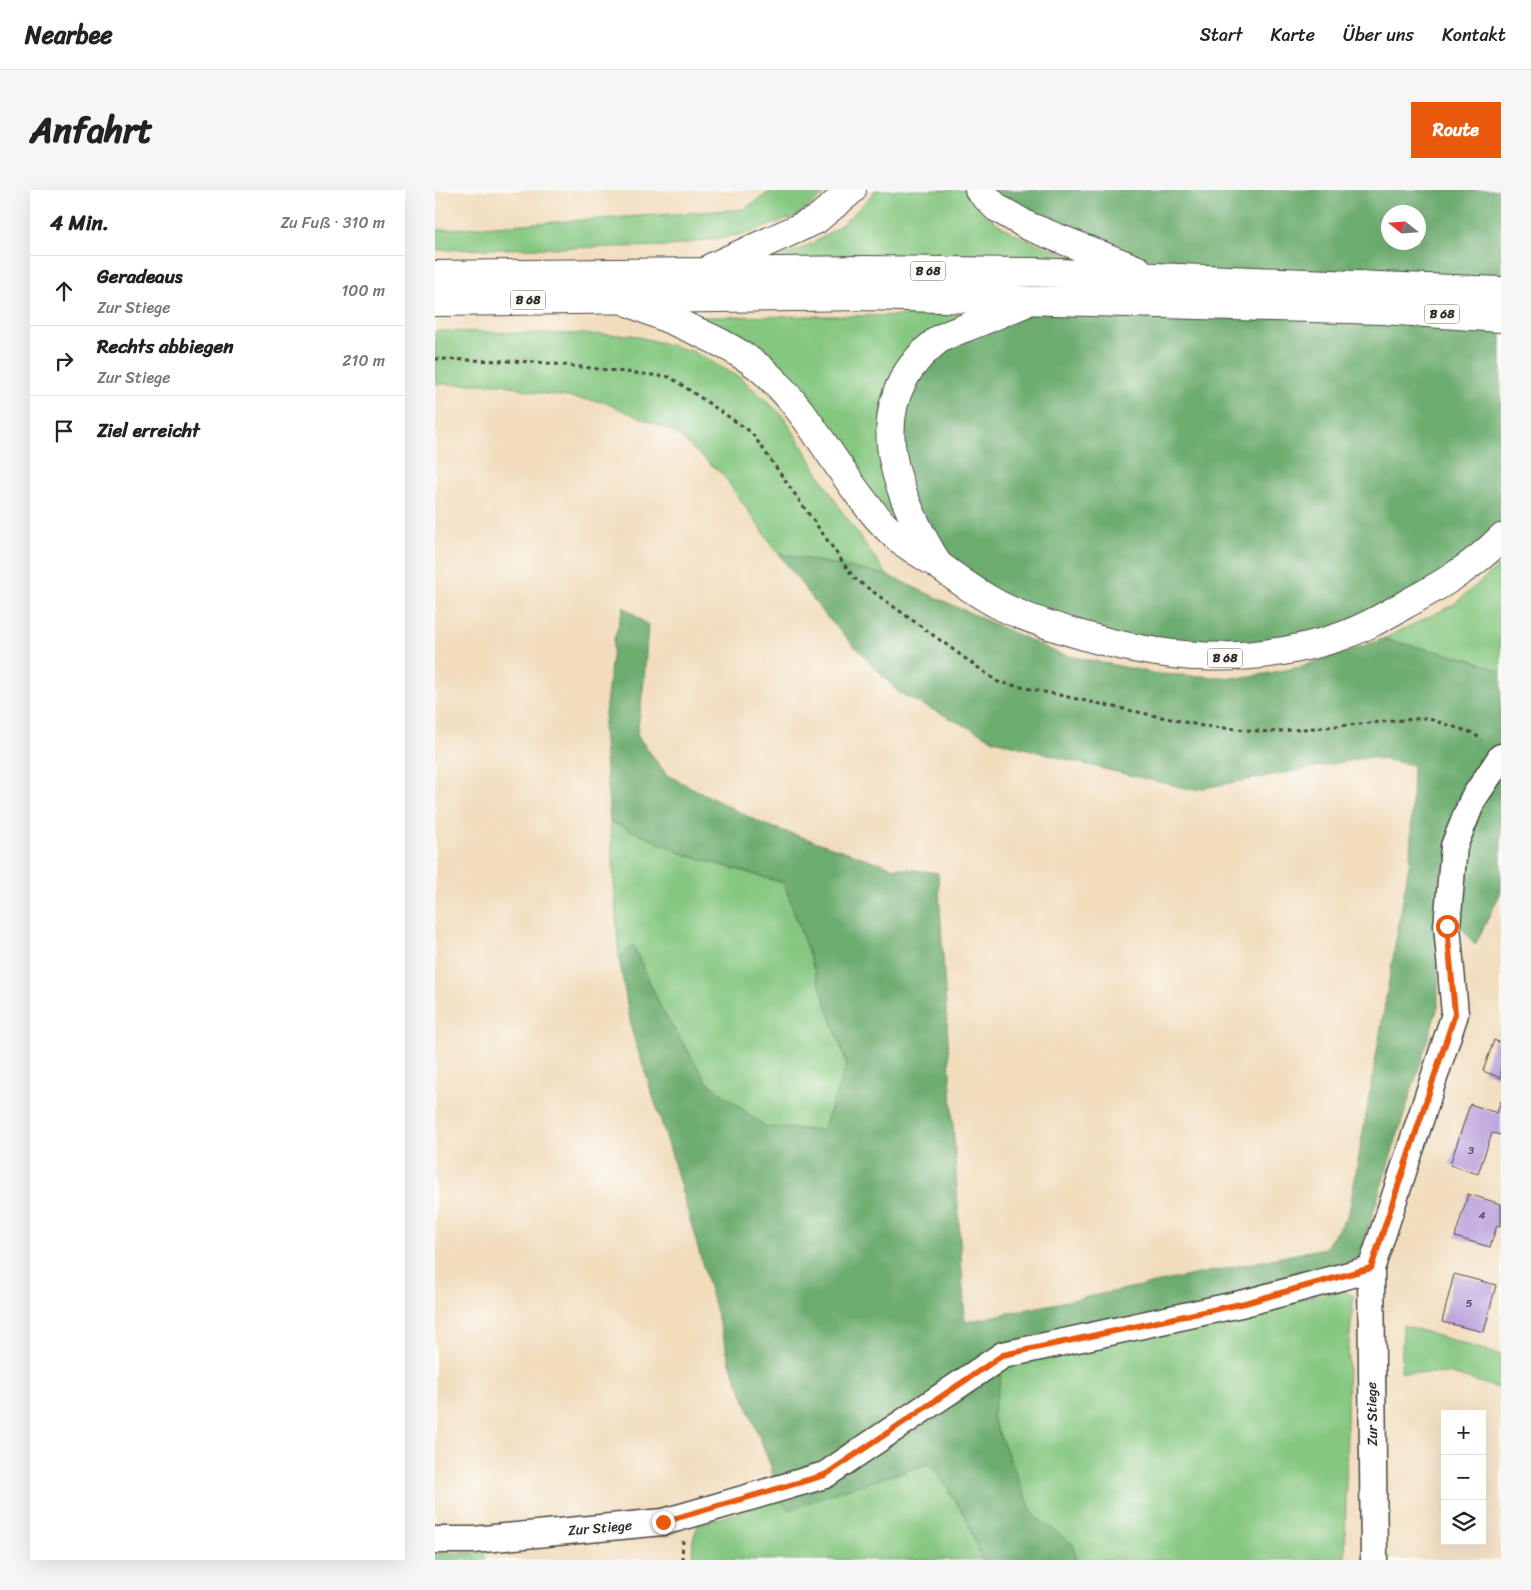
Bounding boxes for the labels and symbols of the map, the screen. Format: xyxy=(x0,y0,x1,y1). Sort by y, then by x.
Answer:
north arrow xyxy=(1381,205,1426,250)
road number: B 68 xyxy=(911,262,945,280)
road number: B 68 xyxy=(511,290,545,310)
road number: B 68 xyxy=(1425,305,1459,324)
road number: B 68 xyxy=(1207,648,1243,668)
route start xyxy=(1436,915,1459,938)
house number: 3 xyxy=(1468,1141,1474,1160)
house number: 4 xyxy=(1479,1206,1486,1225)
house number: 5 xyxy=(1466,1294,1473,1313)
street label: Zur Stiege xyxy=(1359,1382,1385,1446)
route end xyxy=(652,1511,675,1534)
street label: Zur Stiege xyxy=(567,1513,633,1543)

